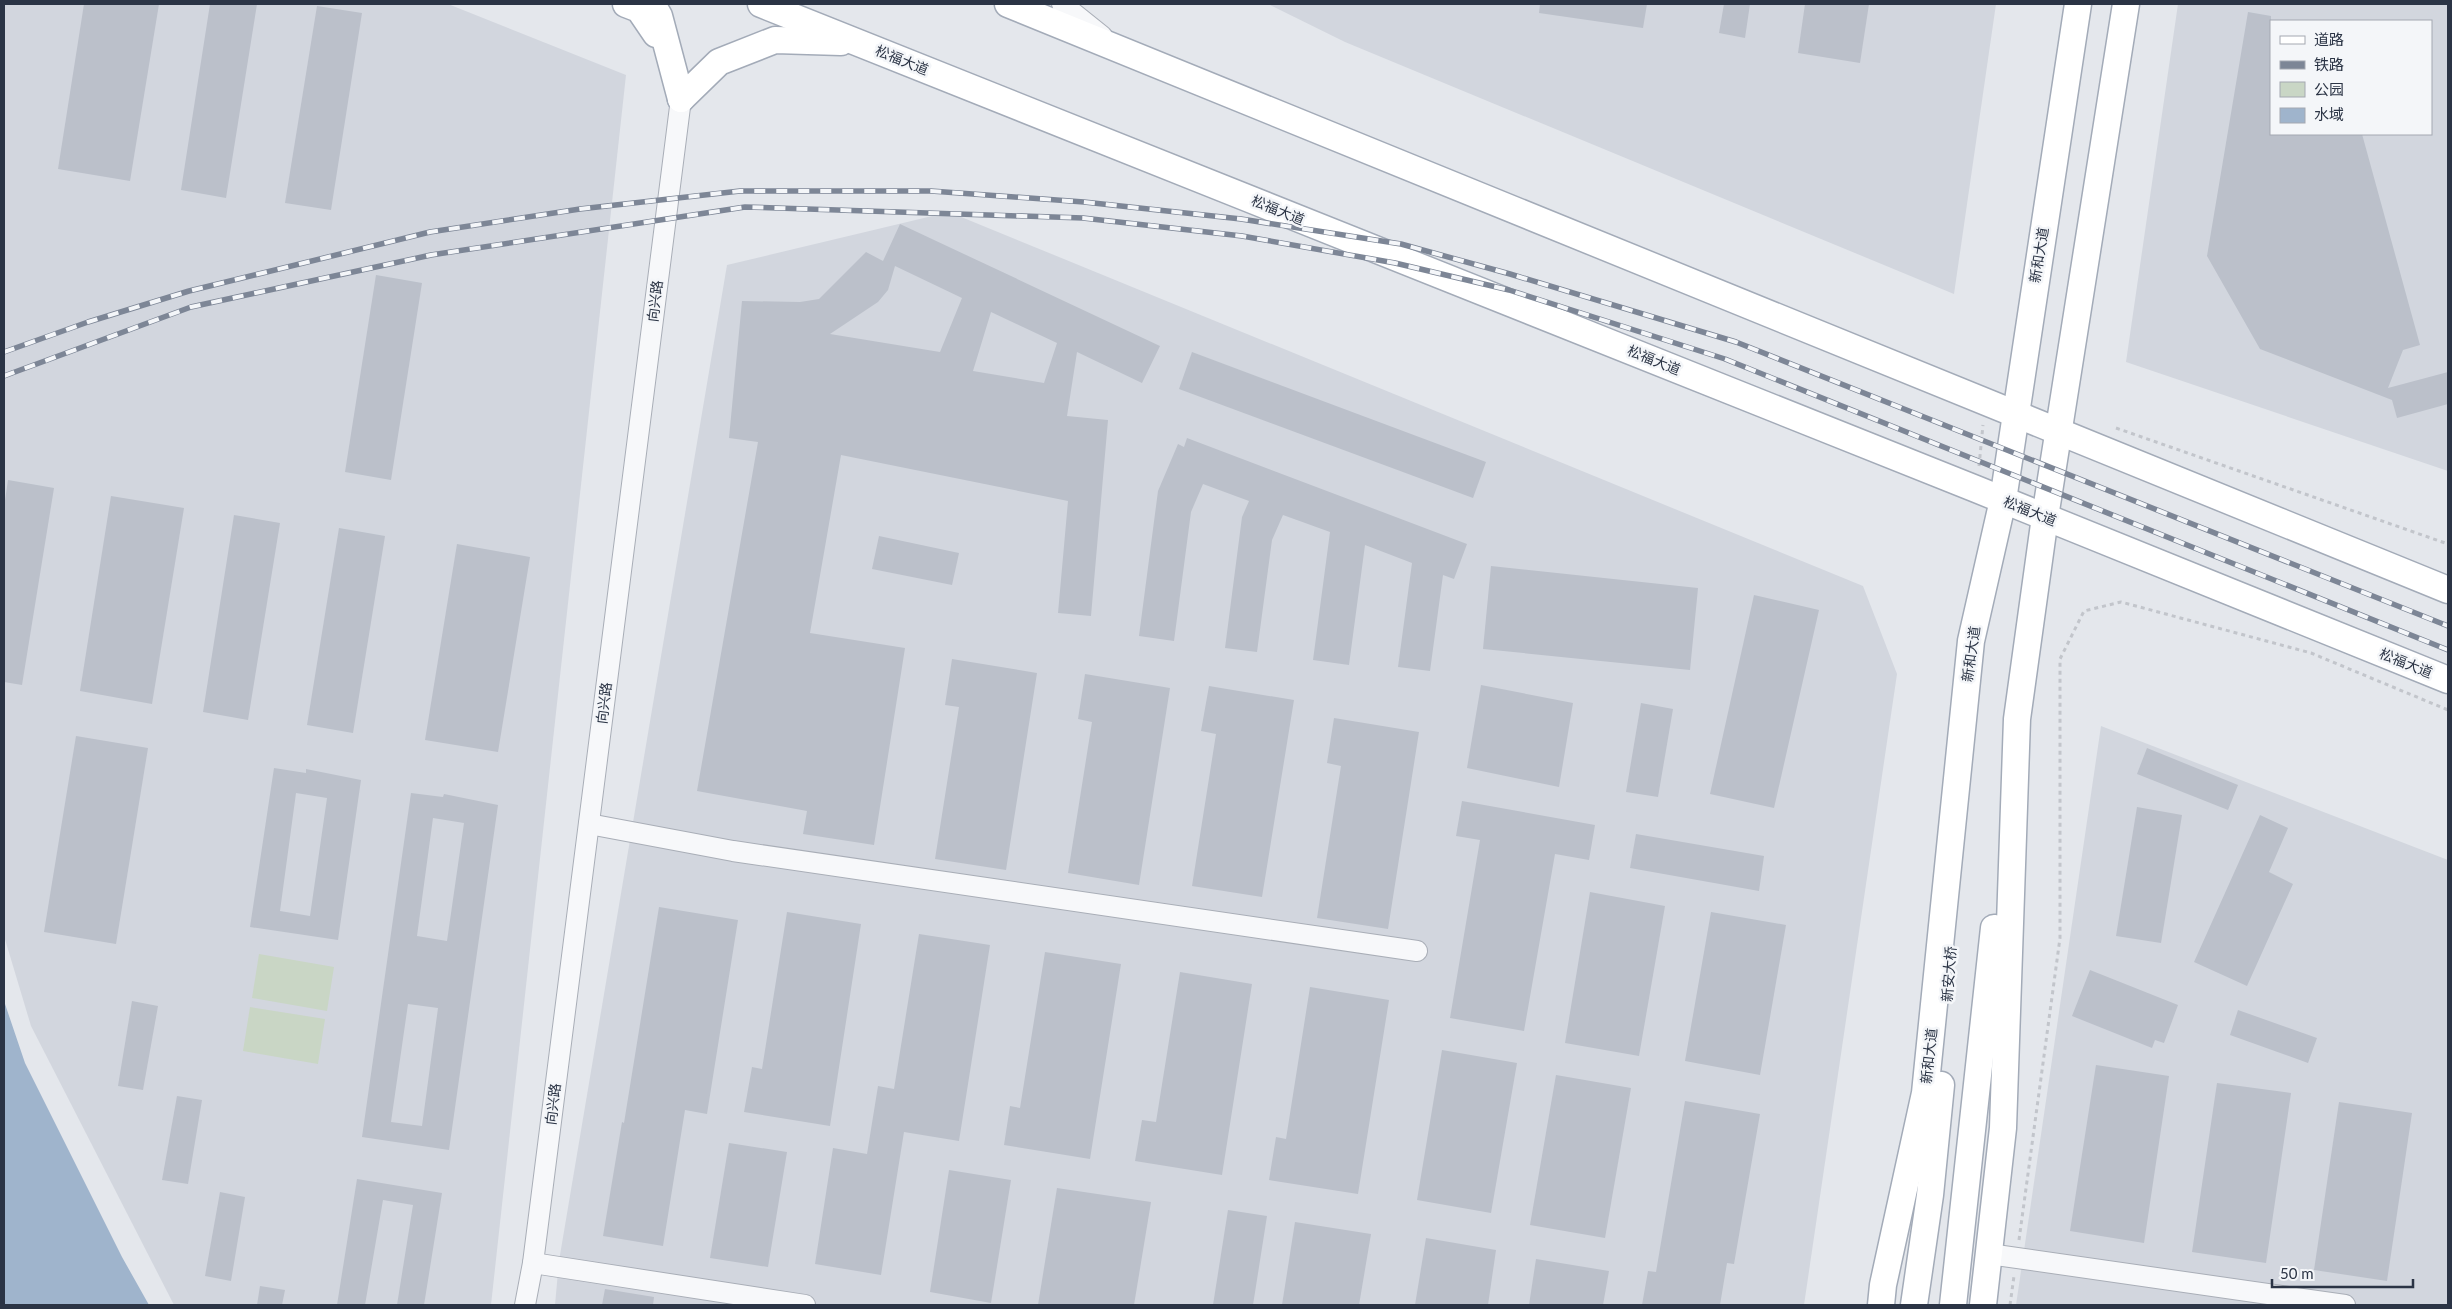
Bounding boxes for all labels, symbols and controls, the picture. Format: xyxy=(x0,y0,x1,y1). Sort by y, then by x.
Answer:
legend xyxy=(2270,20,2432,135)
text: 道路 xyxy=(2314,30,2344,48)
street label: 松福大道 xyxy=(873,41,931,78)
text: 铁路 xyxy=(2314,55,2344,73)
text: 公园 xyxy=(2314,80,2344,98)
text: 水域 xyxy=(2314,105,2344,123)
street label: 松福大道 xyxy=(1249,191,1307,228)
street label: 新和大道 xyxy=(2026,226,2051,284)
street label: 向兴路 xyxy=(644,279,665,323)
street label: 松福大道 xyxy=(1625,341,1683,378)
street label: 松福大道 xyxy=(2001,492,2059,529)
street label: 新和大道 xyxy=(1958,625,1983,683)
street label: 松福大道 xyxy=(2377,644,2435,681)
street label: 向兴路 xyxy=(593,681,614,725)
street label: 新安大桥 xyxy=(1938,945,1959,1002)
street label: 新和大道 xyxy=(1917,1027,1940,1085)
street label: 向兴路 xyxy=(542,1082,563,1126)
scale bar xyxy=(2272,1256,2413,1288)
text: 50 m xyxy=(2280,1264,2314,1282)

